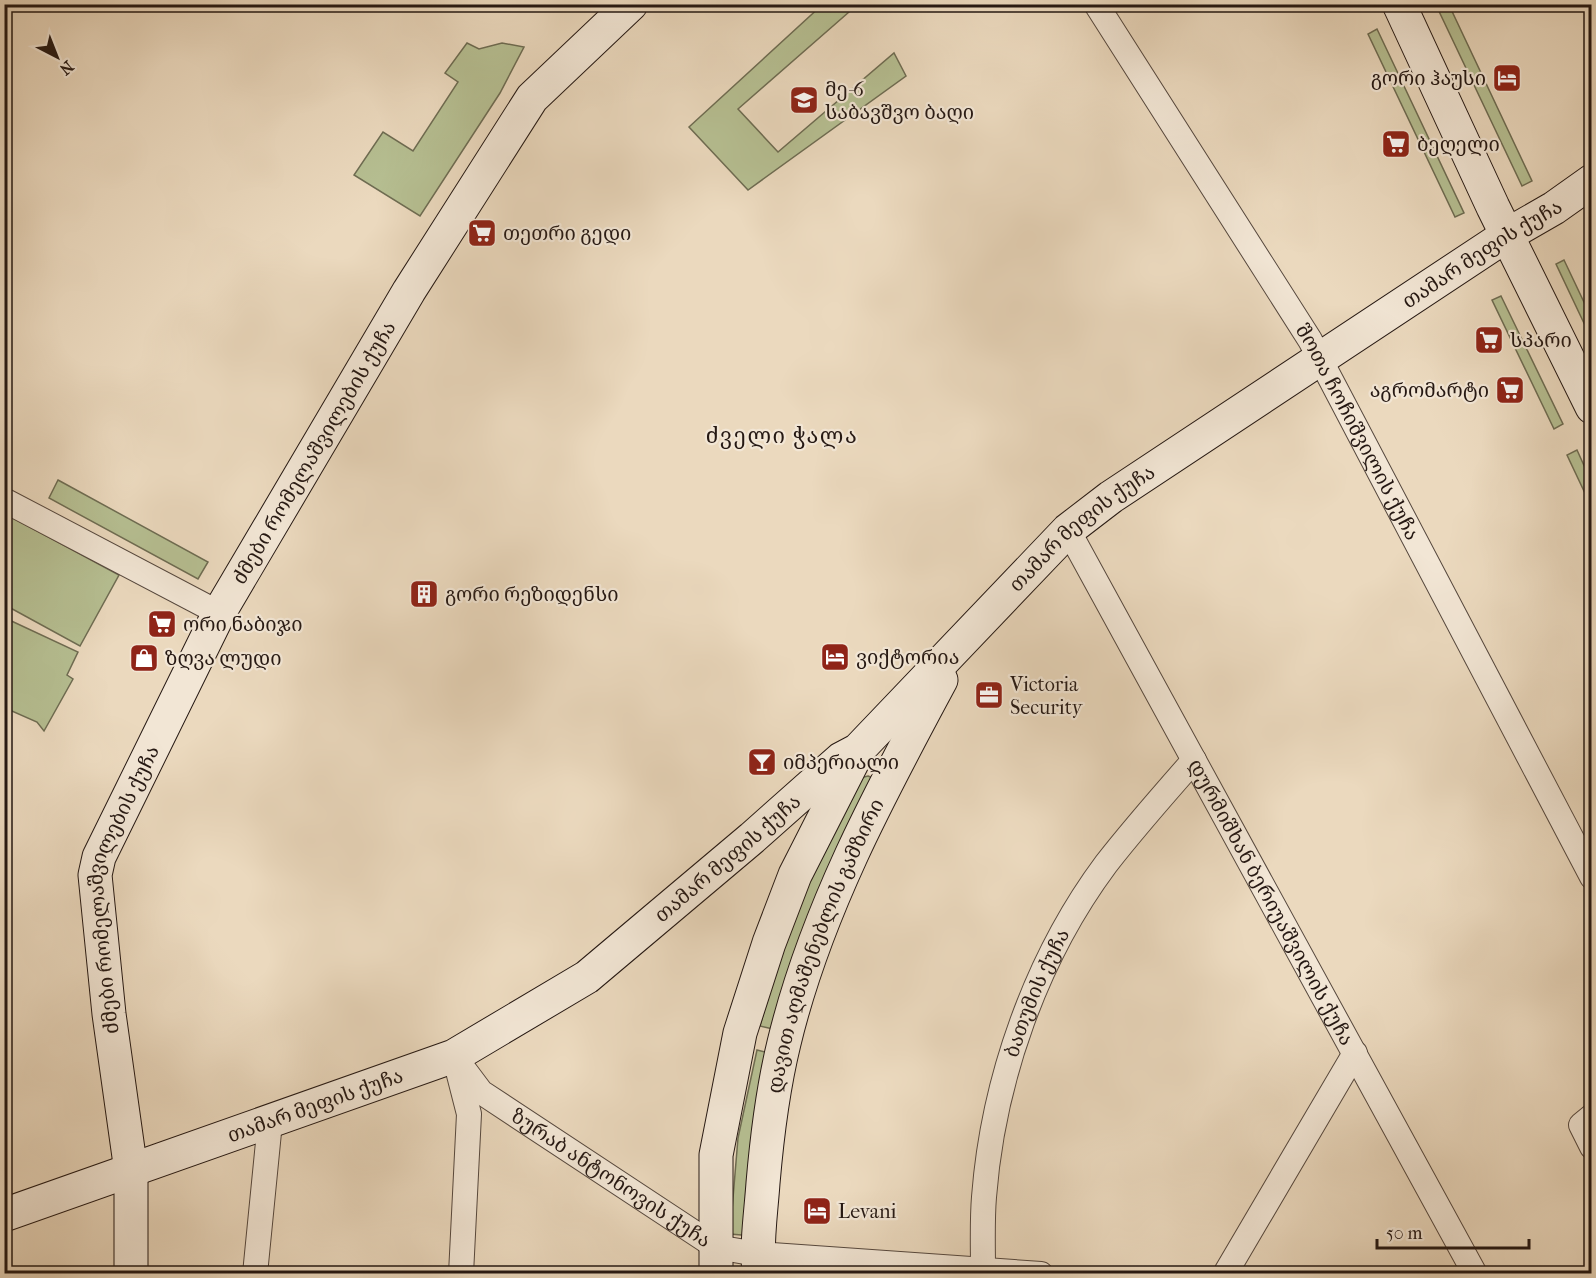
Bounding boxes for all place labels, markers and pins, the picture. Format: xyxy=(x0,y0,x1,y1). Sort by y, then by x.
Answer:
hotel icon: გორი ჰაუსი xyxy=(1491,62,1523,94)
place label: გორი ჰაუსი xyxy=(1371,67,1486,90)
place label: მე-6 საბავშვო ბაღი xyxy=(825,78,974,124)
school or university icon: მე-6 საბავშვო ბაღი xyxy=(788,84,820,116)
supermarket icon: ბეღელი xyxy=(1380,128,1412,160)
place label: ბეღელი xyxy=(1417,133,1500,156)
supermarket icon: თეთრი გედი xyxy=(466,217,498,249)
place label: თეთრი გედი xyxy=(503,222,631,245)
supermarket icon: სპარი xyxy=(1473,324,1505,356)
place label: სპარი xyxy=(1510,329,1572,352)
supermarket icon: აგრომარტი xyxy=(1494,374,1526,406)
place label: აგრომარტი xyxy=(1370,379,1489,402)
building icon: გორი რეზიდენსი xyxy=(408,578,440,610)
place label: გორი რეზიდენსი xyxy=(445,583,619,606)
supermarket icon: ორი ნაბიჯი xyxy=(146,608,178,640)
place label: ორი ნაბიჯი xyxy=(183,613,303,636)
hotel icon: ვიქტორია xyxy=(819,641,851,673)
shop icon: ზღვა ლუდი xyxy=(128,642,160,674)
place label: ვიქტორია xyxy=(856,646,959,669)
place label: ზღვა ლუდი xyxy=(165,647,282,670)
place label: Victoria Security xyxy=(1009,673,1084,719)
office icon: Victoria Security xyxy=(973,679,1005,711)
bar icon: იმპერიალი xyxy=(746,746,778,778)
place label: იმპერიალი xyxy=(783,751,899,774)
hotel icon: Levani xyxy=(801,1195,833,1227)
place label: Levani xyxy=(838,1200,897,1223)

